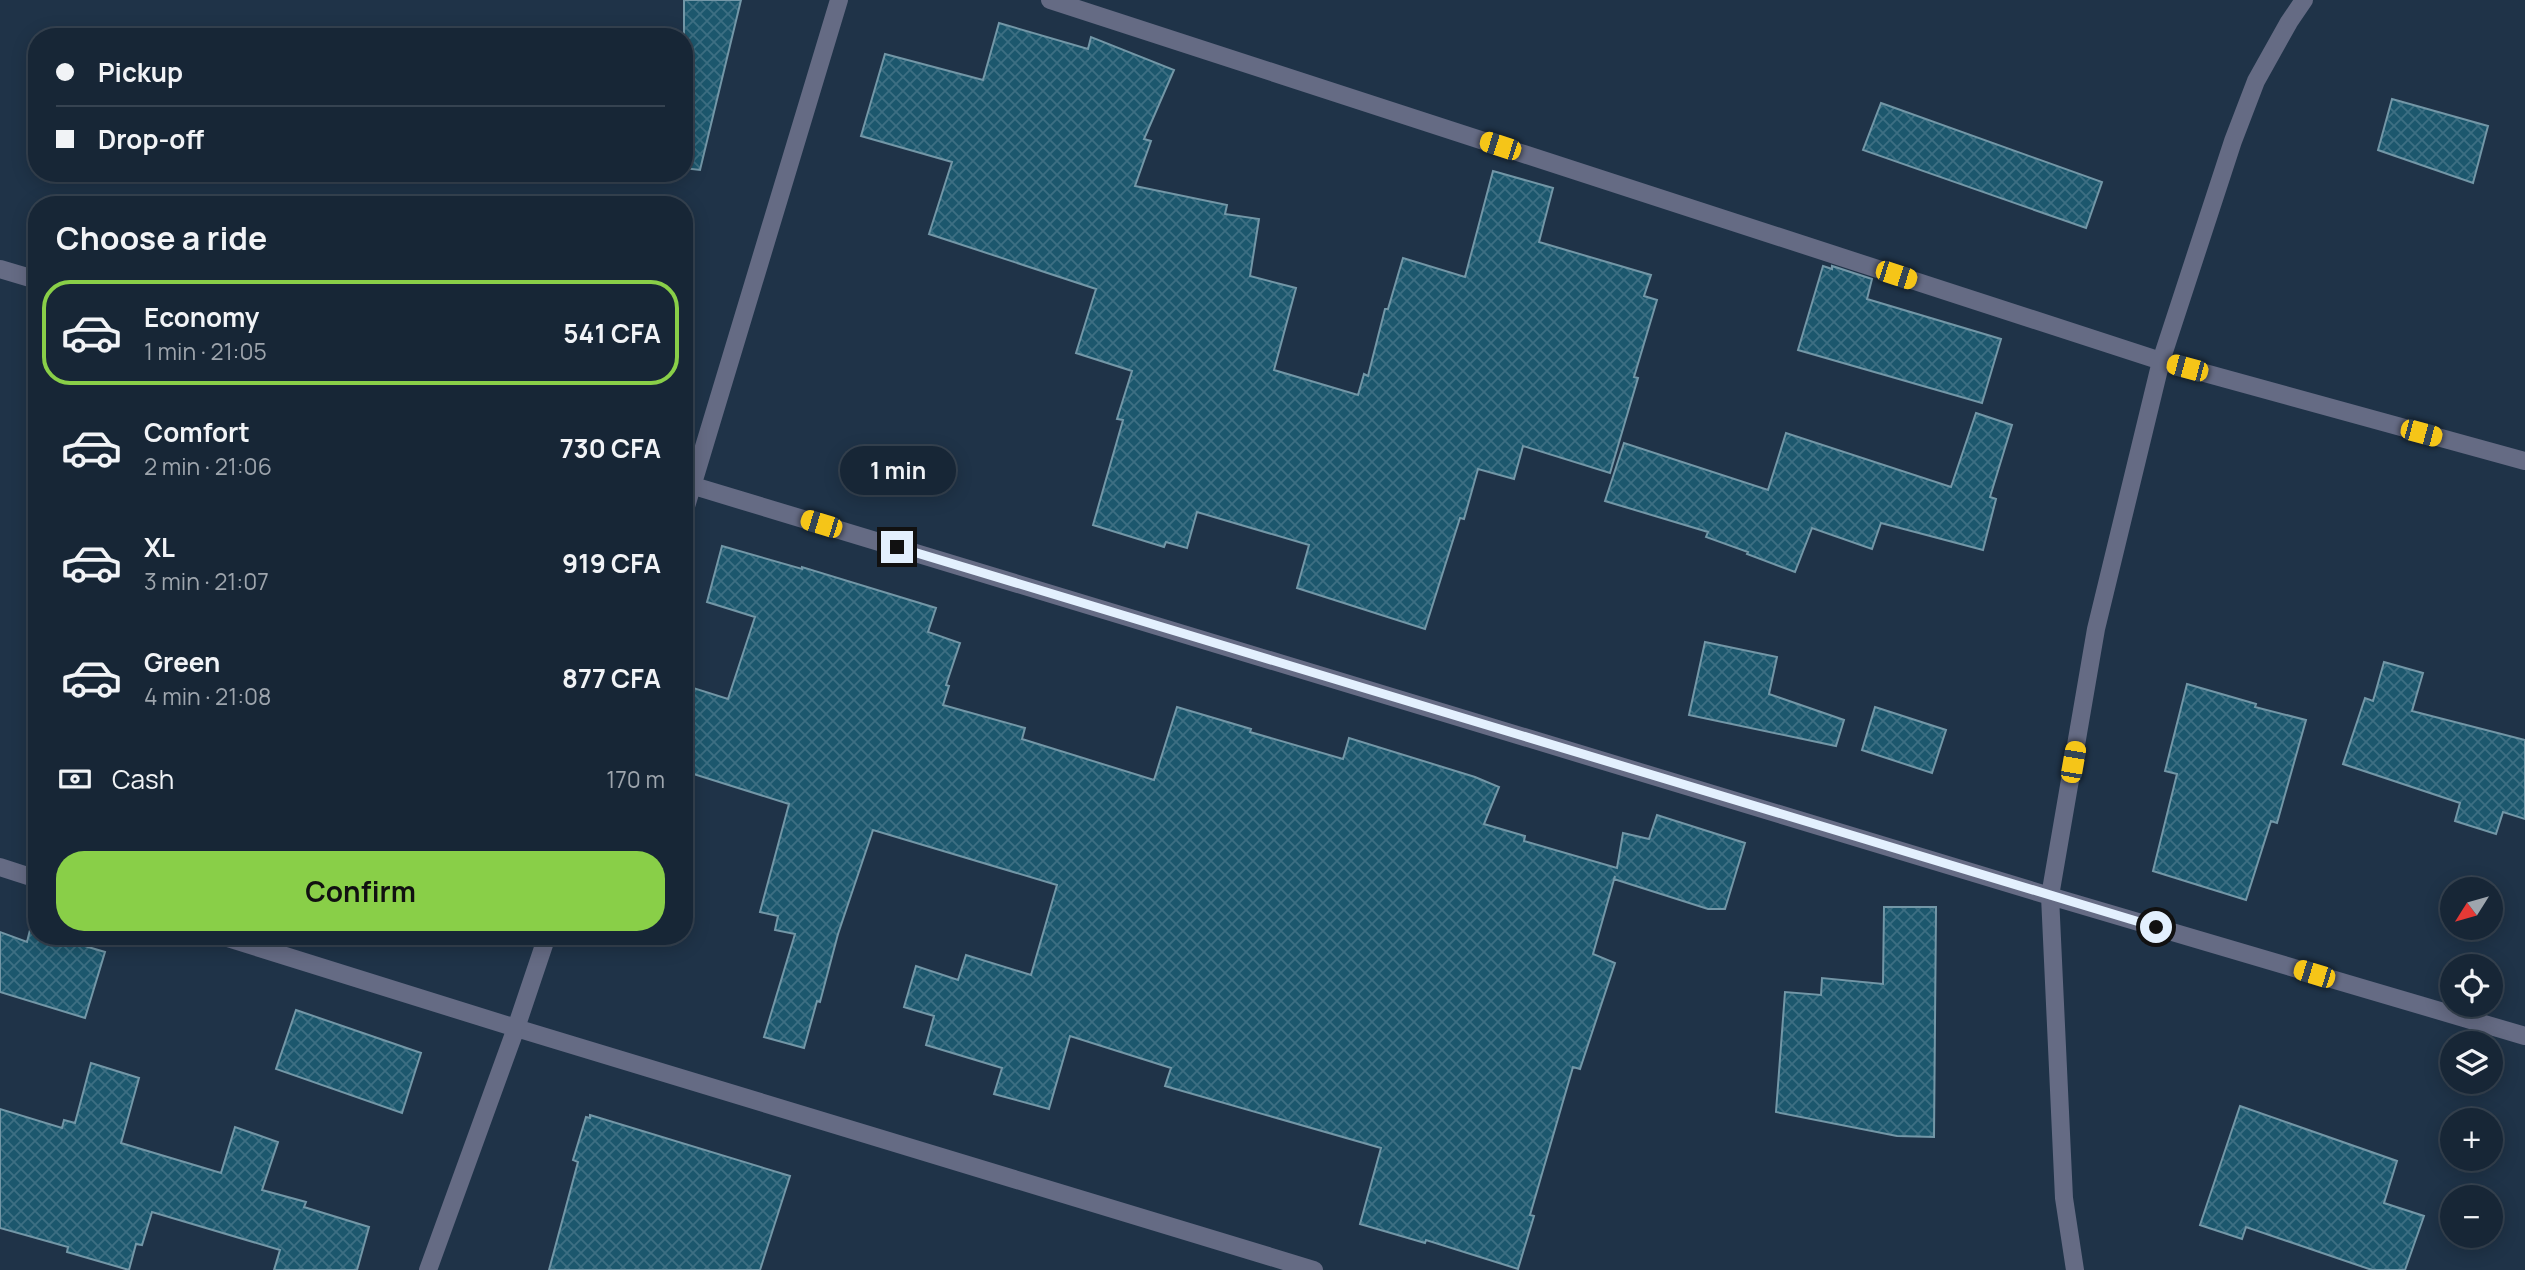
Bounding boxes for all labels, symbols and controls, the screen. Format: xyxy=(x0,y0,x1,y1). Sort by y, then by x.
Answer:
text: Pickup xyxy=(98,54,183,90)
text: Drop-off xyxy=(98,121,204,157)
car xyxy=(1477,130,1524,162)
text: Choose a ride xyxy=(56,216,267,260)
car xyxy=(1873,259,1920,291)
text: Economy xyxy=(144,299,259,335)
icon: car xyxy=(60,301,123,364)
text: 541 CFA xyxy=(563,315,661,351)
text: 1 min · 21:05 xyxy=(144,335,267,367)
car xyxy=(2164,352,2211,384)
text: Comfort xyxy=(144,414,250,450)
icon: car xyxy=(60,416,123,479)
car xyxy=(2398,417,2445,449)
text: 730 CFA xyxy=(560,430,661,466)
callout: 1 min xyxy=(839,446,955,494)
text: 2 min · 21:06 xyxy=(144,450,272,482)
text: 1 min xyxy=(870,454,926,486)
car xyxy=(798,508,845,540)
text: XL xyxy=(144,529,175,565)
icon: car xyxy=(60,531,123,594)
route end xyxy=(881,531,913,563)
text: 919 CFA xyxy=(562,545,661,581)
text: 3 min · 21:07 xyxy=(144,565,269,597)
text: Green xyxy=(144,644,220,680)
icon: car xyxy=(60,646,123,709)
text: 877 CFA xyxy=(562,660,661,696)
text: 4 min · 21:08 xyxy=(144,680,271,712)
car xyxy=(2060,739,2087,785)
icon: cash xyxy=(56,760,94,798)
text: Cash xyxy=(112,761,174,797)
text: 170 m xyxy=(606,763,665,795)
button: Confirm xyxy=(56,851,665,931)
north arrow xyxy=(2440,877,2502,940)
map controls xyxy=(2440,877,2503,1248)
route start xyxy=(2140,911,2172,943)
button: locate xyxy=(2440,954,2503,1017)
car xyxy=(2291,958,2338,990)
button: layers xyxy=(2440,1031,2503,1094)
button: + xyxy=(2440,1108,2503,1171)
button: − xyxy=(2440,1185,2503,1248)

